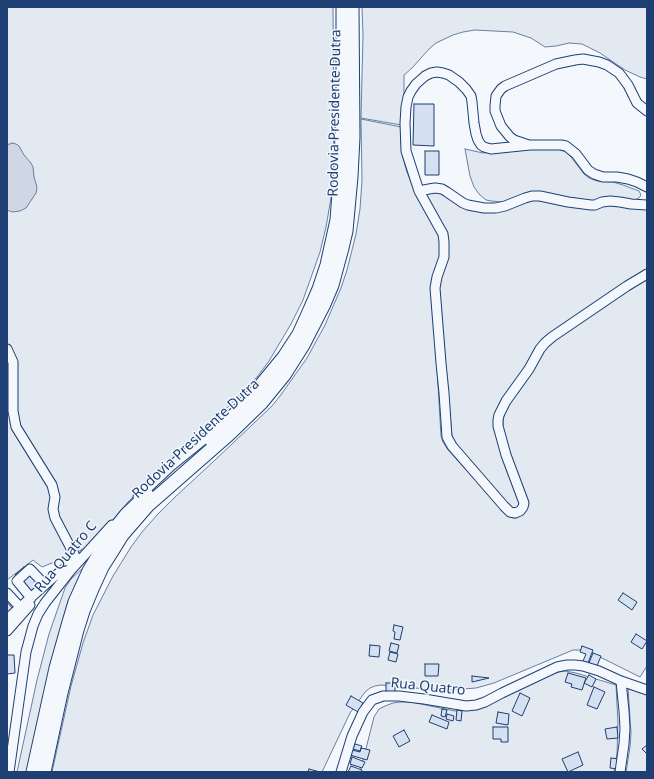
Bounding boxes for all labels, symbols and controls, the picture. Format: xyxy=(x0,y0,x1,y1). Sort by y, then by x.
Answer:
street label: Rodovia Presidente Dutra xyxy=(325,29,345,197)
street label: Rodovia Presidente Dutra xyxy=(129,376,263,502)
street label: Rua Quatro C xyxy=(31,518,101,596)
street label: Rua Quatro xyxy=(390,675,466,699)

